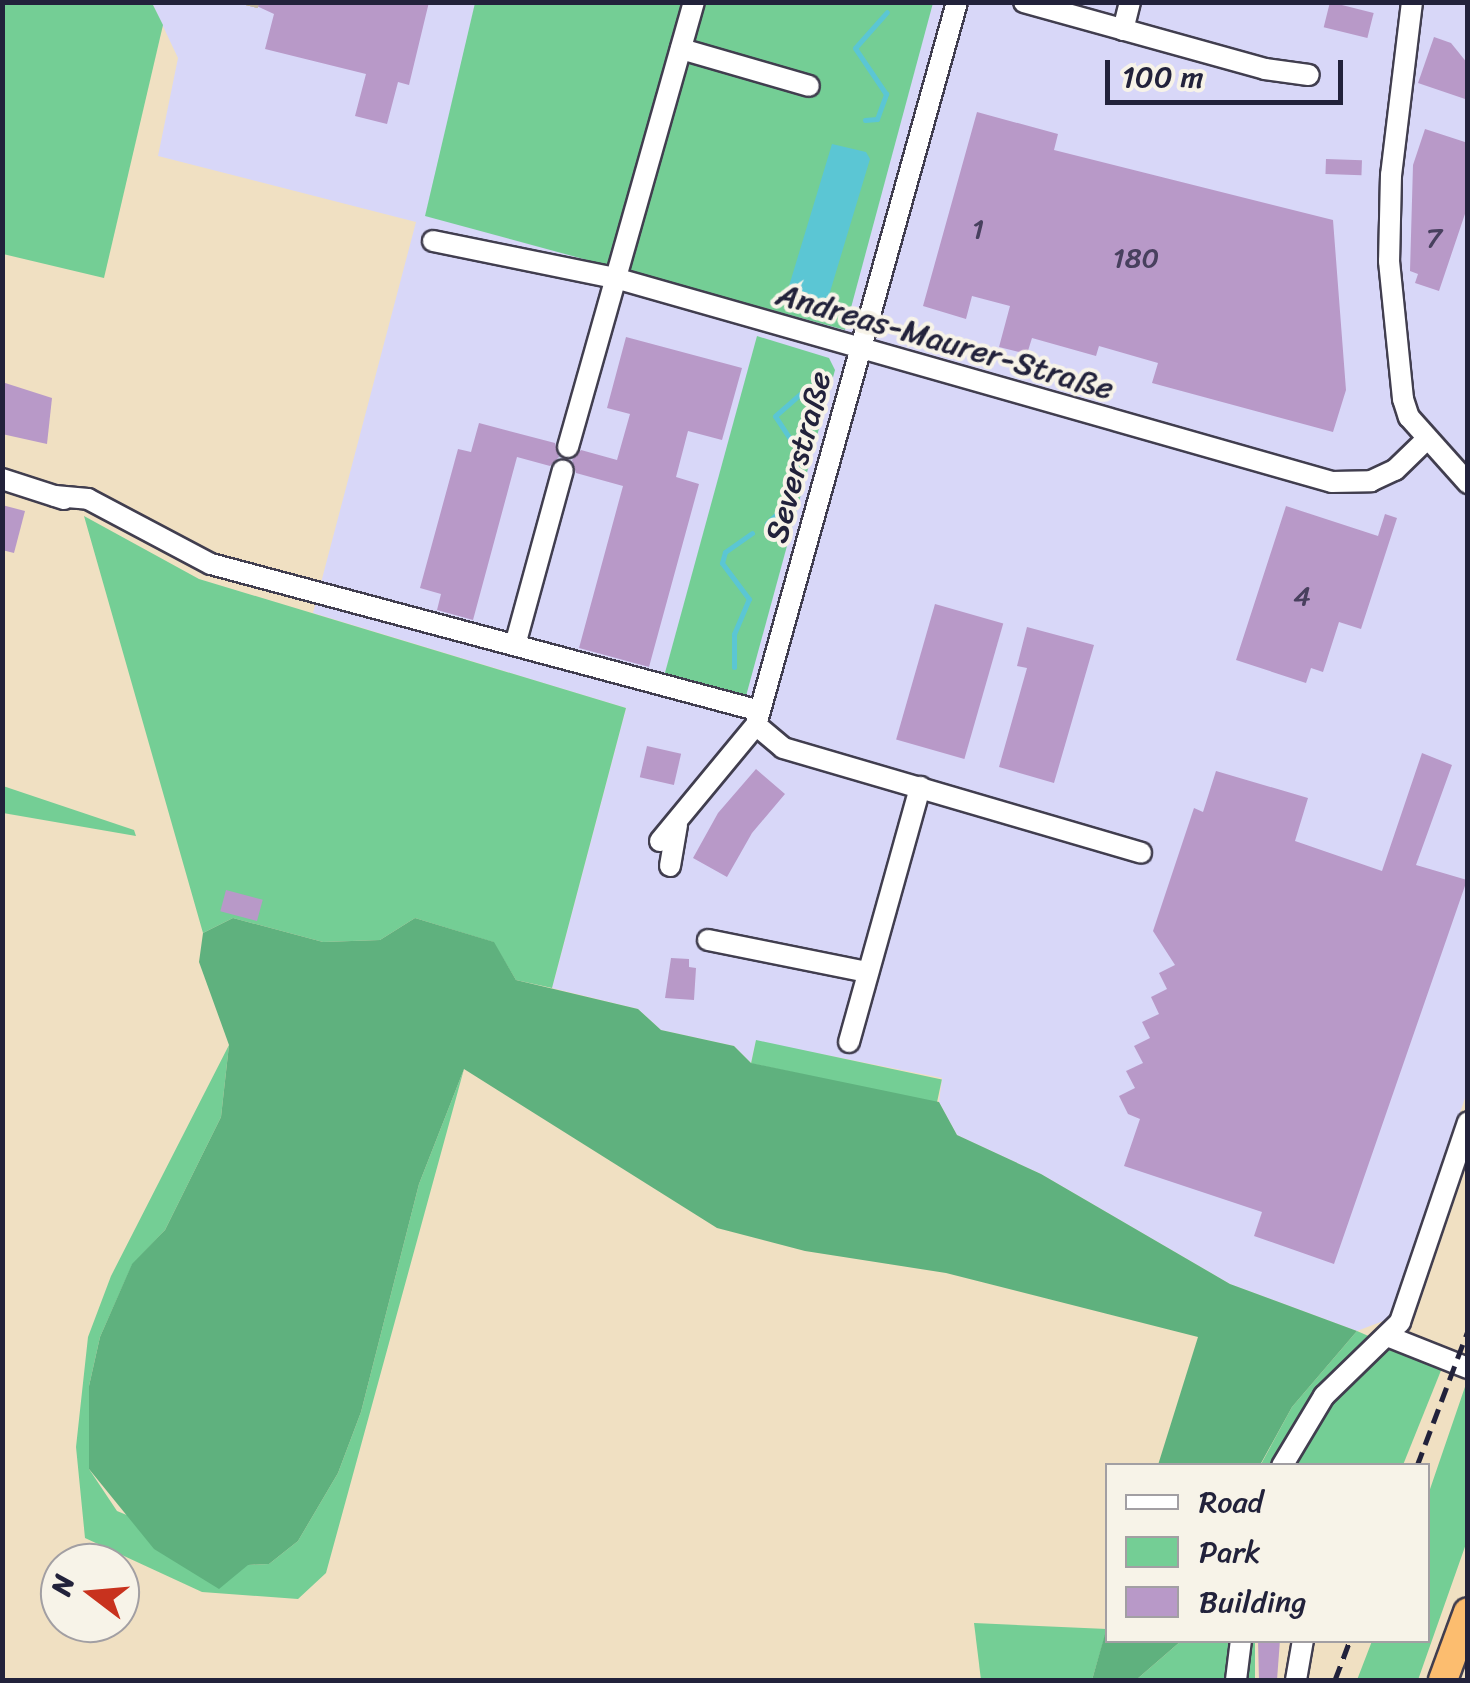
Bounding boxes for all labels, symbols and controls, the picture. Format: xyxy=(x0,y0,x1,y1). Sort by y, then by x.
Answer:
scale bar xyxy=(1110,40,1348,102)
text: 100 m xyxy=(1122,50,1204,104)
house number: 1 xyxy=(972,212,984,246)
house number: 7 xyxy=(1426,221,1442,255)
house number: 180 xyxy=(1113,241,1159,275)
street label: Andreas-Maurer-Straße xyxy=(772,275,1118,409)
street label: Severstraße xyxy=(758,367,840,547)
house number: 4 xyxy=(1293,579,1311,613)
legend xyxy=(1105,1463,1430,1643)
text: Road xyxy=(1199,1475,1263,1529)
text: Park xyxy=(1199,1525,1261,1579)
north arrow xyxy=(40,1543,140,1643)
text: N xyxy=(36,1569,89,1601)
text: Building xyxy=(1199,1575,1306,1629)

